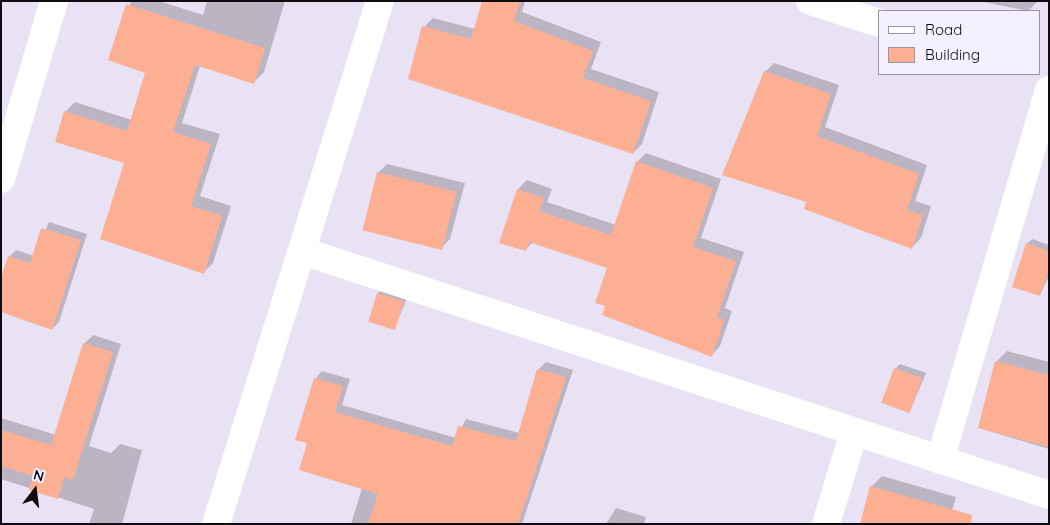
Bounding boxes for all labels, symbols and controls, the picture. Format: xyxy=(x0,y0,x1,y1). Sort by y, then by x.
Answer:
legend xyxy=(878,10,1040,75)
text: Road xyxy=(925,20,962,39)
text: Building xyxy=(925,45,980,64)
north arrow xyxy=(10,465,60,515)
text: N xyxy=(32,465,46,486)

